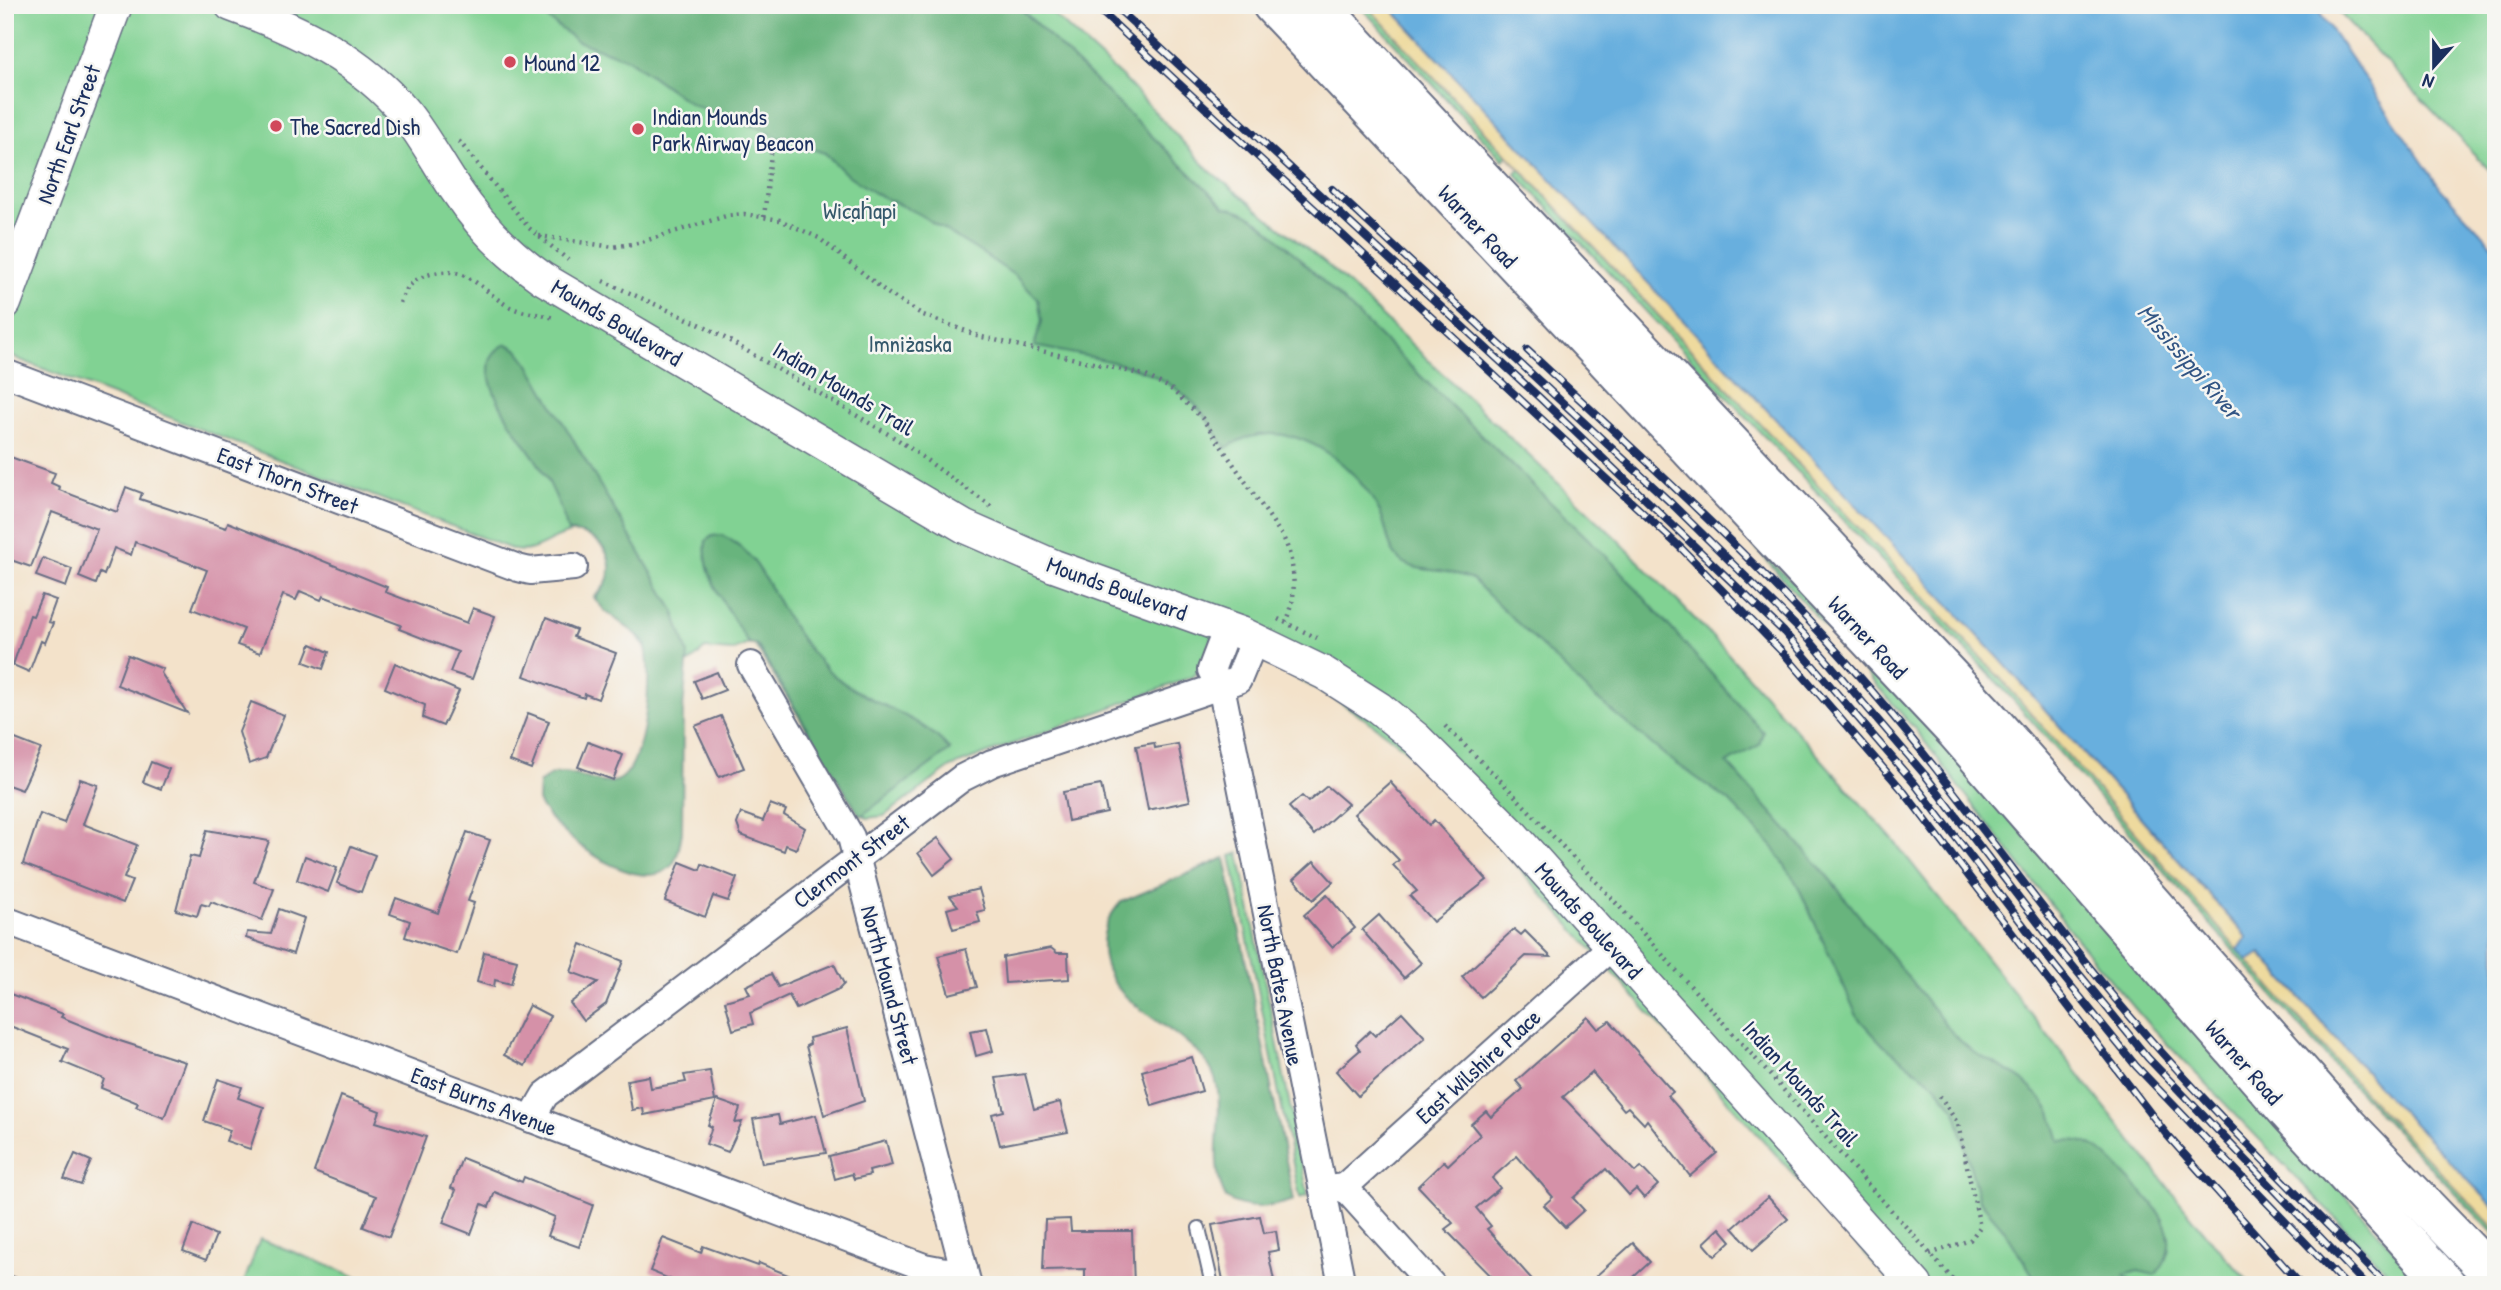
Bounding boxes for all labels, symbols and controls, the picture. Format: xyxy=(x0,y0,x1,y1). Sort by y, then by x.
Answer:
north arrow xyxy=(2400,32,2470,102)
place label: Mound 12 xyxy=(524,47,600,78)
marker: Mound 12 xyxy=(502,54,518,70)
street label: North Earl Street xyxy=(28,59,108,208)
text: N xyxy=(2419,68,2437,96)
place label: Indian Mounds Park Airway Beacon xyxy=(652,101,814,158)
place label: The Sacred Dish xyxy=(290,111,421,142)
marker: The Sacred Dish xyxy=(268,118,284,134)
marker: Indian Mounds Park Airway Beacon xyxy=(630,121,646,137)
street label: Warner Road xyxy=(1431,178,1525,274)
park label: Wic̣aḣapi xyxy=(823,195,897,226)
street label: Mounds Boulevard xyxy=(546,271,688,373)
water label: Mississippi River xyxy=(2130,296,2251,428)
park label: Imniżaska xyxy=(869,328,951,359)
street label: Indian Mounds Trail xyxy=(767,333,921,443)
street label: East Thorn Street xyxy=(213,439,364,522)
street label: Mounds Boulevard xyxy=(1043,548,1191,628)
street label: Warner Road xyxy=(1821,589,1915,685)
street label: Clermont Street xyxy=(786,806,917,915)
street label: Mounds Boulevard xyxy=(1528,855,1650,985)
street label: North Mound Street xyxy=(854,902,926,1069)
street label: North Bates Avenue xyxy=(1250,902,1312,1068)
street label: East Wilshire Place xyxy=(1409,1002,1547,1130)
street label: Indian Mounds Trail xyxy=(1736,1013,1867,1154)
street label: Warner Road xyxy=(2198,1013,2290,1111)
street label: East Burns Avenue xyxy=(407,1059,561,1143)

